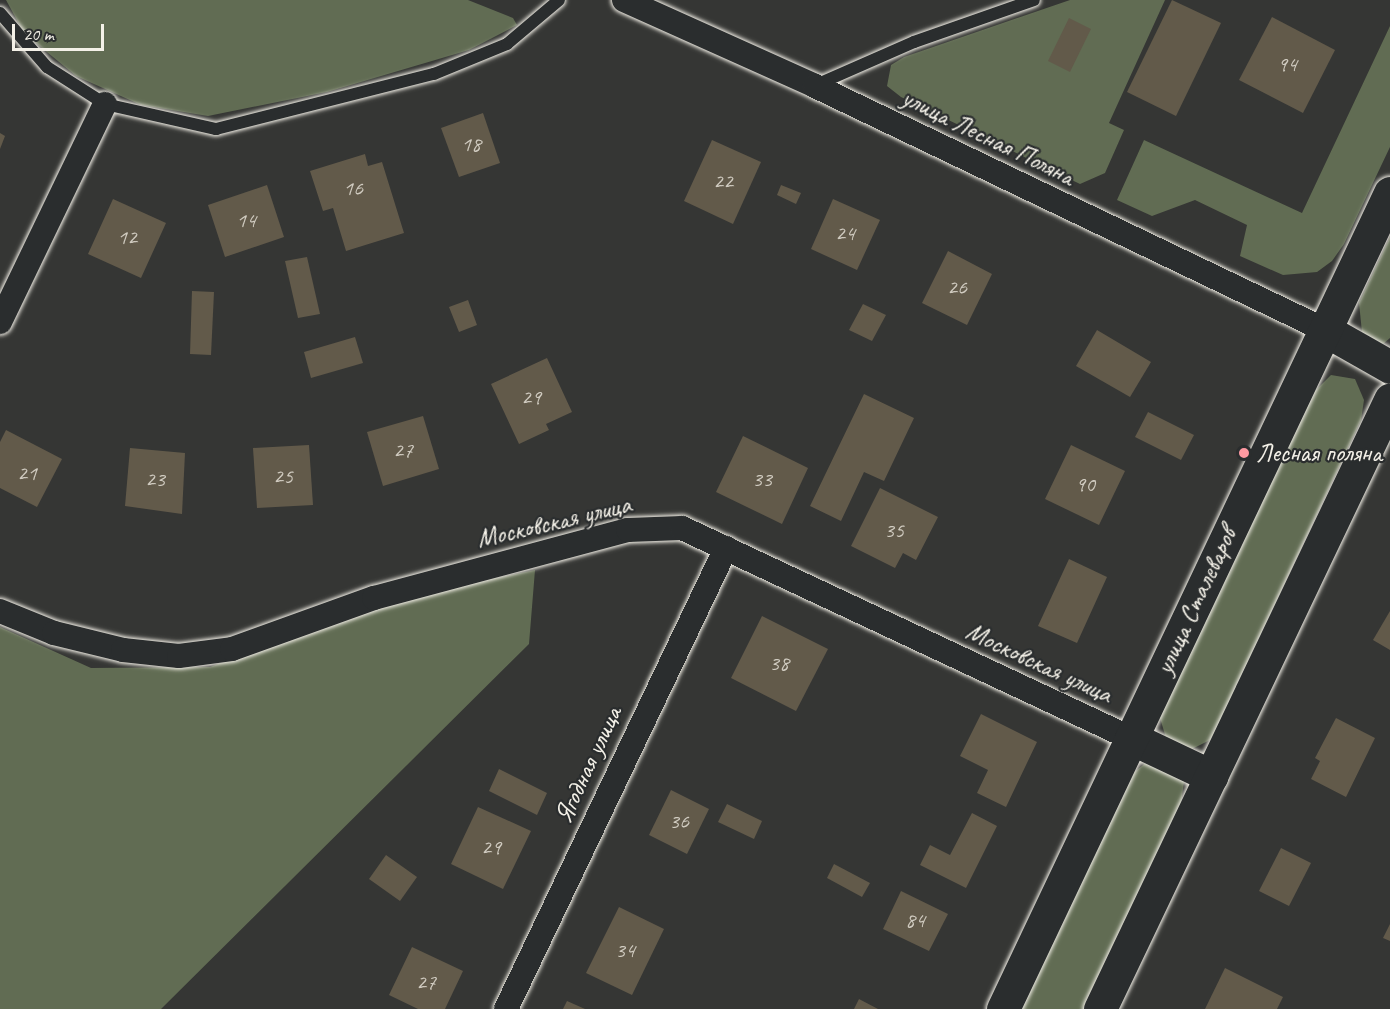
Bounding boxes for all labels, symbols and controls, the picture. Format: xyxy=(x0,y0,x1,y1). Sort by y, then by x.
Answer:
scale bar xyxy=(15,12,106,50)
text: 20 m xyxy=(23,23,54,45)
house number: 94 xyxy=(1277,52,1297,78)
street label: улица Лесная Поляна xyxy=(897,82,1079,192)
house number: 18 xyxy=(461,132,481,158)
house number: 22 xyxy=(713,169,733,195)
house number: 16 xyxy=(343,176,363,202)
house number: 14 xyxy=(236,208,256,234)
house number: 24 xyxy=(835,221,855,247)
house number: 12 xyxy=(117,225,137,251)
house number: 26 xyxy=(947,275,967,301)
house number: 29 xyxy=(521,385,541,411)
place label: Лесная поляна xyxy=(1256,437,1381,469)
house number: 27 xyxy=(393,438,413,464)
marker: Лесная поляна xyxy=(1237,446,1251,460)
house number: 21 xyxy=(17,461,37,487)
house number: 25 xyxy=(273,464,293,490)
house number: 23 xyxy=(145,467,165,493)
house number: 33 xyxy=(752,467,772,493)
house number: 90 xyxy=(1075,472,1095,498)
street label: Московская улица xyxy=(473,489,635,555)
house number: 35 xyxy=(884,518,904,544)
street label: улица Сталеваров xyxy=(1149,524,1243,678)
street label: Московская улица xyxy=(960,615,1118,711)
house number: 38 xyxy=(769,651,789,677)
street label: Ягодная улица xyxy=(547,702,629,828)
house number: 36 xyxy=(669,809,689,835)
house number: 29 xyxy=(481,835,501,861)
house number: 84 xyxy=(905,908,925,934)
house number: 34 xyxy=(615,938,635,964)
house number: 27 xyxy=(416,970,436,996)

